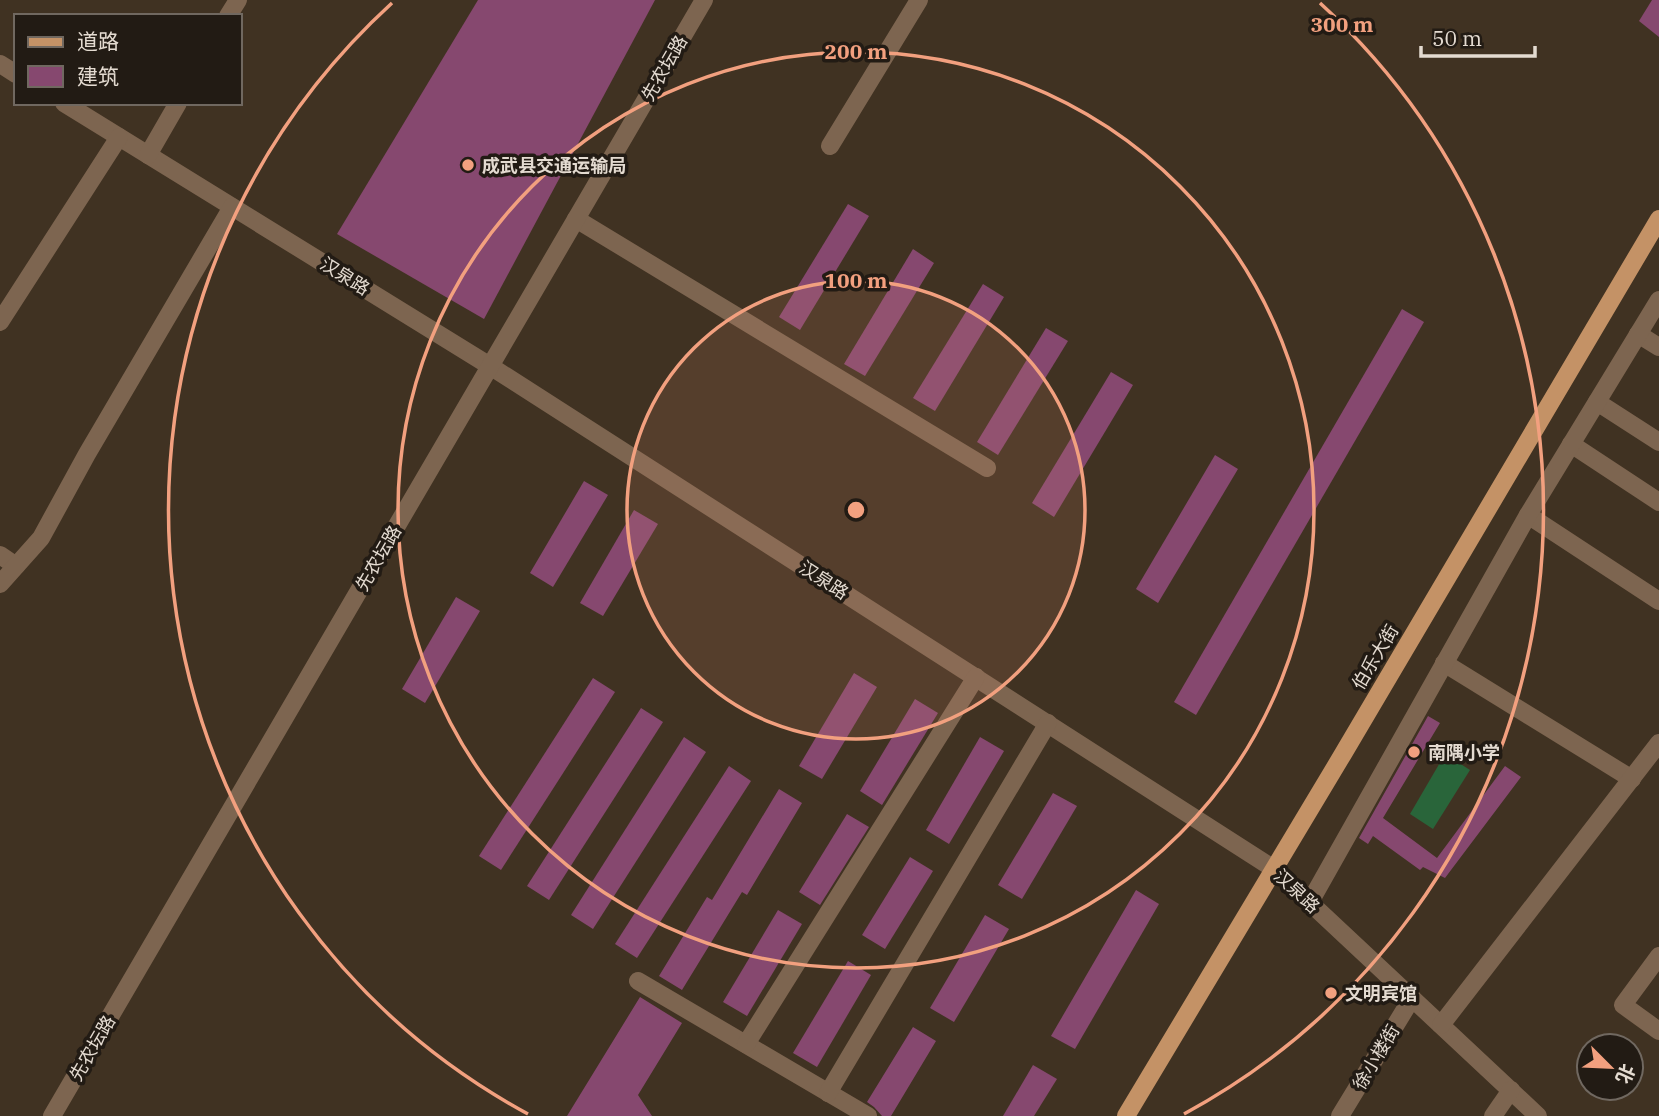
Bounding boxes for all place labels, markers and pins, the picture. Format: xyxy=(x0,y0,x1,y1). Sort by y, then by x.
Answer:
place label: 成武县交通运输局 xyxy=(482,154,626,177)
marker: 成武县交通运输局 xyxy=(460,157,476,173)
centre of rings xyxy=(844,498,868,522)
place label: 南隅小学 xyxy=(1428,741,1500,764)
marker: 南隅小学 xyxy=(1406,744,1422,760)
place label: 文明宾馆 xyxy=(1345,982,1417,1005)
marker: 文明宾馆 xyxy=(1323,985,1339,1001)

